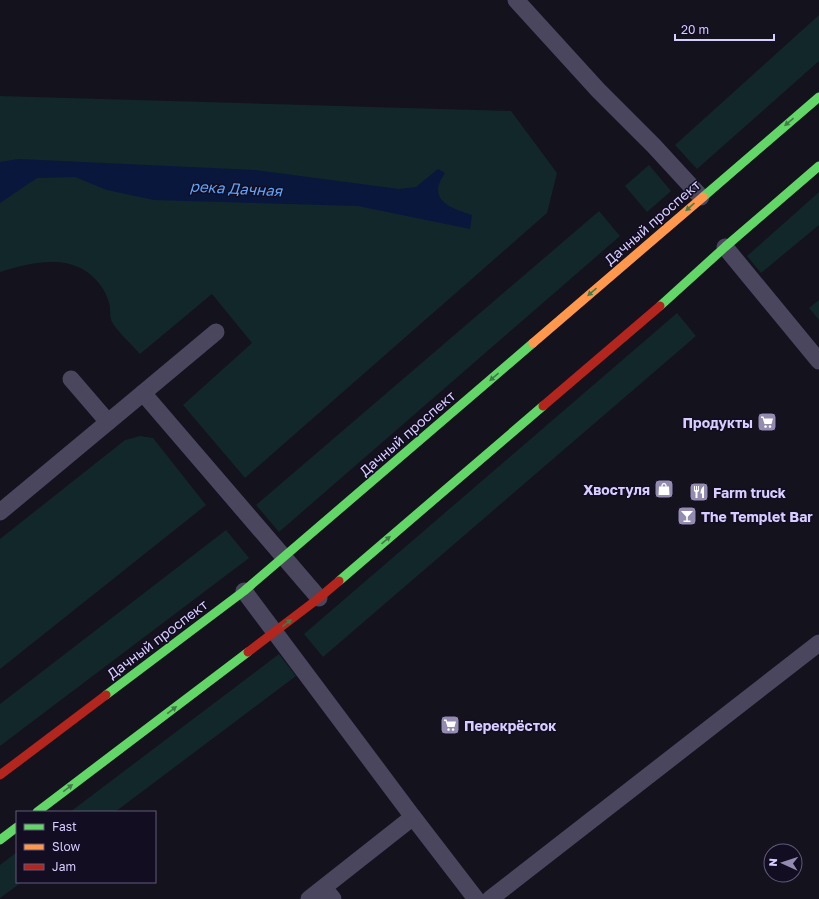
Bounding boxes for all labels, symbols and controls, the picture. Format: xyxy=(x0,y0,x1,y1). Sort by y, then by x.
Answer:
scale bar xyxy=(675,16,774,42)
text: 20 m xyxy=(681,22,709,37)
one-way arrow xyxy=(784,118,795,127)
street label: Дачный проспект xyxy=(601,176,703,268)
water label: река Дачная xyxy=(189,177,284,199)
one-way arrow xyxy=(685,202,696,211)
one-way arrow xyxy=(587,288,598,297)
one-way arrow xyxy=(488,372,499,381)
street label: Дачный проспект xyxy=(356,387,458,479)
supermarket icon: Продукты xyxy=(756,411,778,433)
place label: Продукты xyxy=(683,414,753,431)
shop icon: Хвостуля xyxy=(653,478,675,500)
place label: Хвостуля xyxy=(583,481,650,498)
restaurant icon: Farm truck xyxy=(688,481,710,503)
place label: Farm truck xyxy=(713,484,786,501)
bar icon: The Templet Bar xyxy=(676,505,698,527)
place label: The Templet Bar xyxy=(701,508,813,525)
one-way arrow xyxy=(382,536,391,545)
street label: Дачный проспект xyxy=(103,596,211,682)
one-way arrow xyxy=(281,619,292,627)
one-way arrow xyxy=(166,706,177,714)
supermarket icon: Перекрёсток xyxy=(439,714,461,736)
place label: Перекрёсток xyxy=(464,717,556,734)
one-way arrow xyxy=(63,784,74,793)
legend xyxy=(16,811,156,883)
text: Fast xyxy=(52,819,77,834)
text: Slow xyxy=(52,839,80,854)
north arrow xyxy=(763,843,803,883)
text: N xyxy=(766,858,779,867)
text: Jam xyxy=(52,859,76,874)

